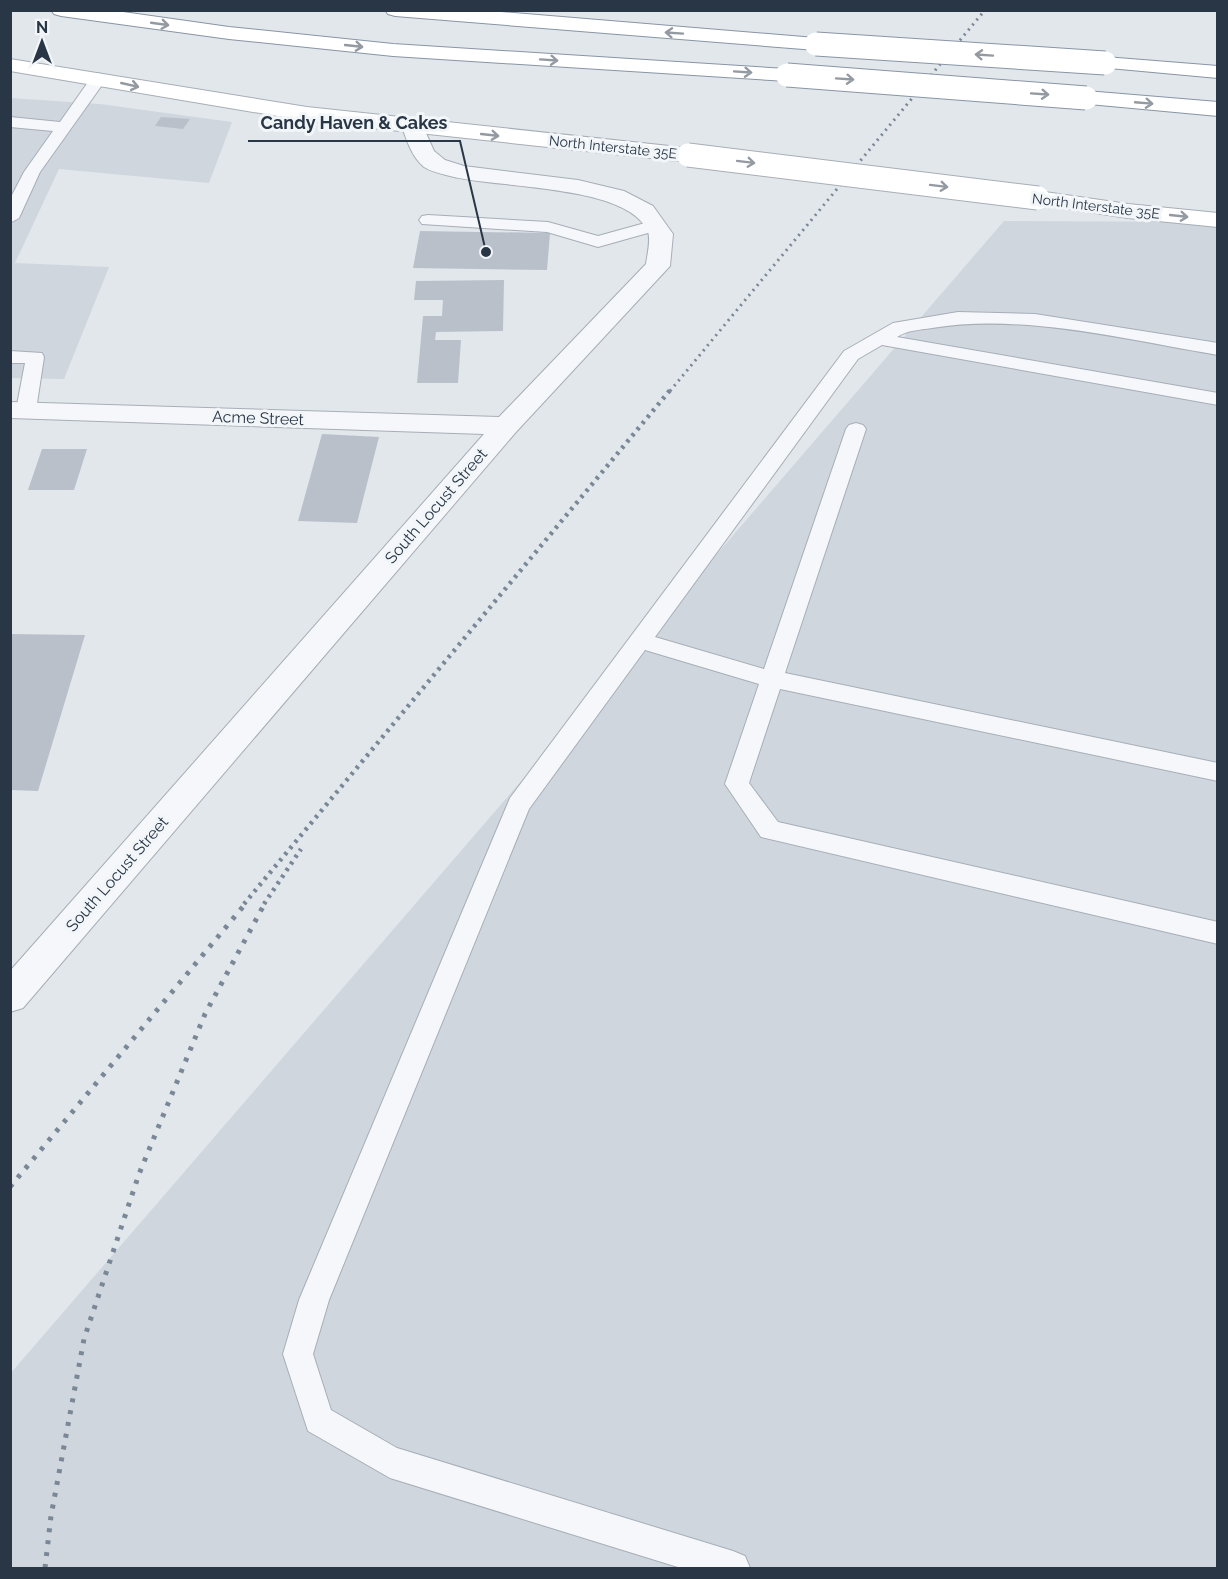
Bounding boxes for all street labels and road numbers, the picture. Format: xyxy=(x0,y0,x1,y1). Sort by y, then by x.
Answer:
street label: North Interstate 35E xyxy=(548,132,678,162)
street label: North Interstate 35E xyxy=(1031,190,1161,222)
street label: Acme Street xyxy=(212,407,305,429)
street label: South Locust Street xyxy=(381,444,491,567)
street label: South Locust Street xyxy=(62,812,172,935)

